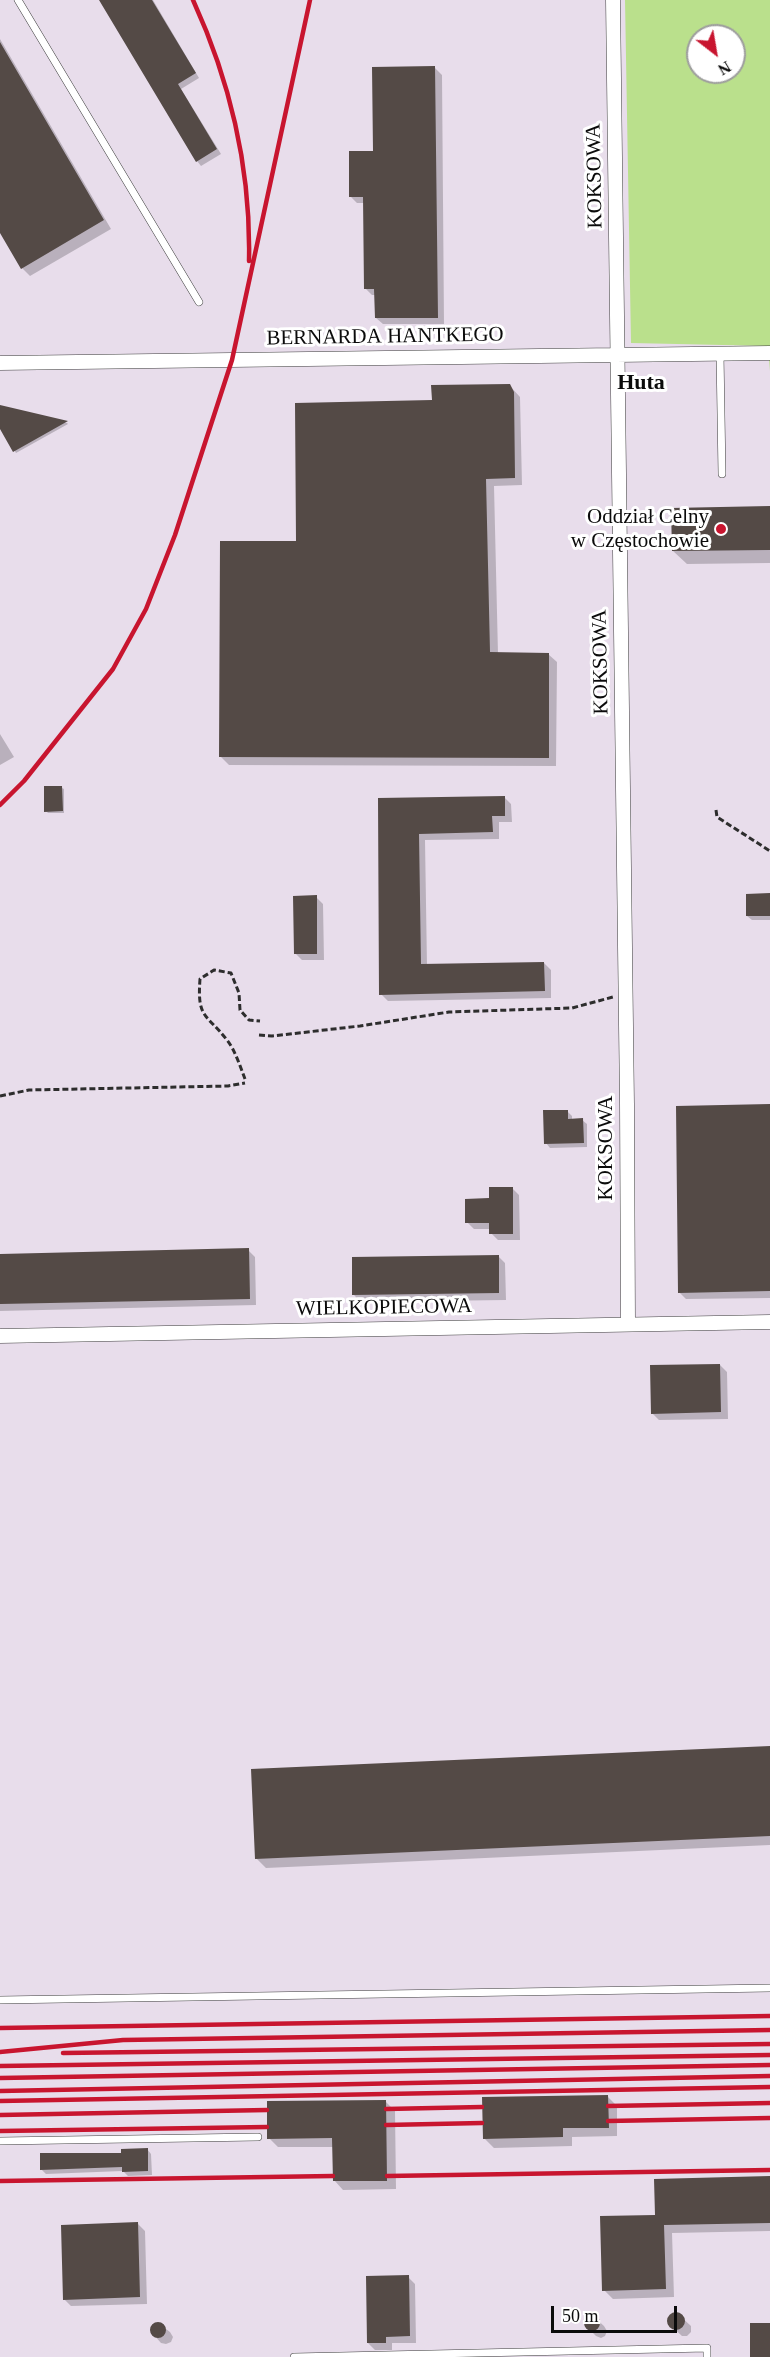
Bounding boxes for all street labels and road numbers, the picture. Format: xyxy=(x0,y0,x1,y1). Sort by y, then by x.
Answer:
street label: KOKSOWA xyxy=(581,123,609,229)
street label: BERNARDA HANTKEGO xyxy=(266,322,504,352)
street label: KOKSOWA xyxy=(587,609,615,715)
street label: KOKSOWA xyxy=(593,1096,619,1200)
street label: WIELKOPIECOWA xyxy=(296,1294,472,1322)

